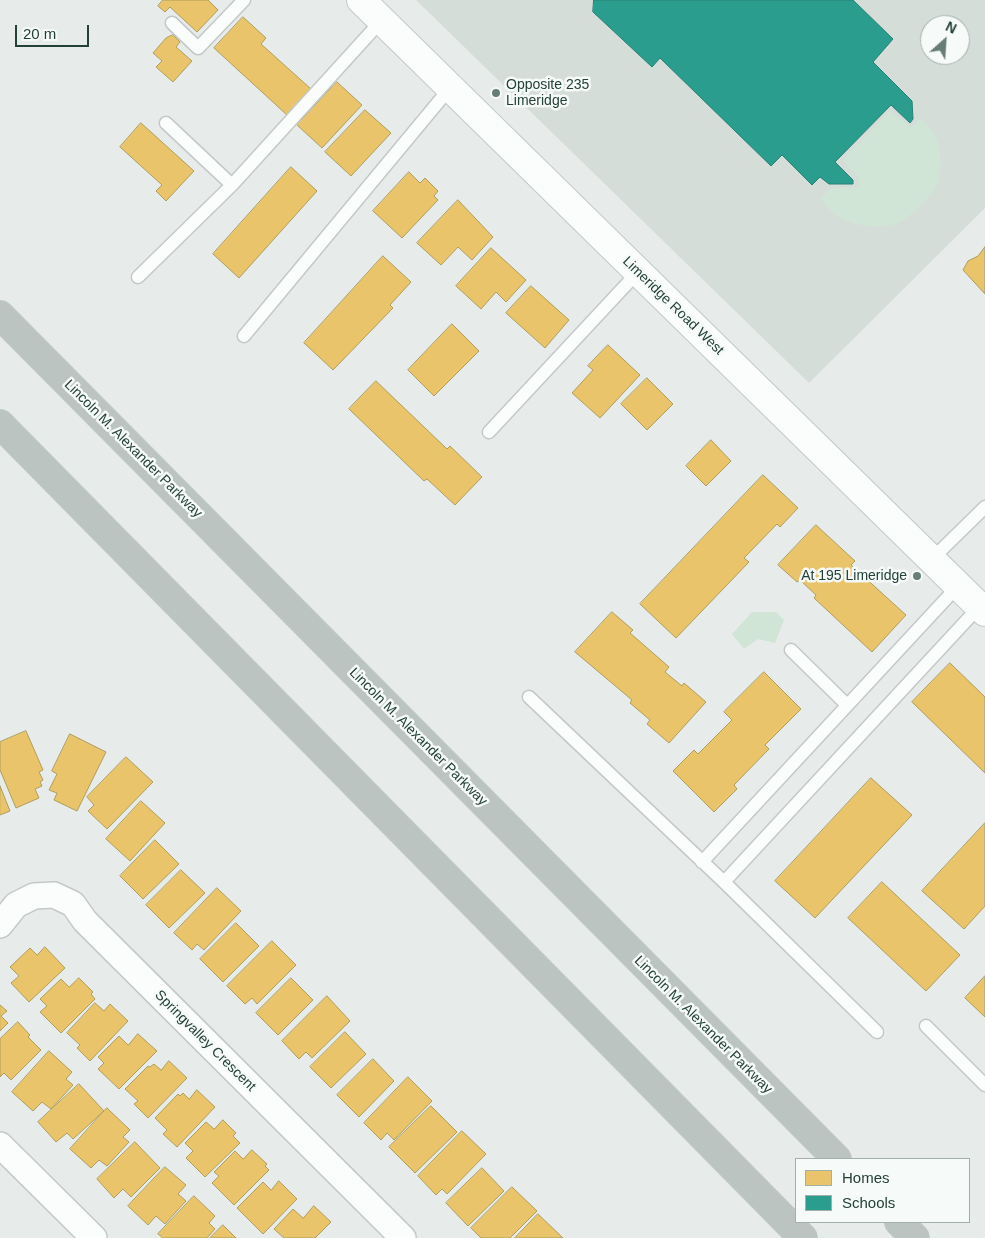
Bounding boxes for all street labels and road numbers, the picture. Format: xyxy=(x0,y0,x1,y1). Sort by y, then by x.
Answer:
street label: Limeridge Road West xyxy=(619,253,727,359)
street label: Lincoln M. Alexander Parkway xyxy=(60,376,206,522)
street label: Lincoln M. Alexander Parkway xyxy=(345,664,491,810)
street label: Lincoln M. Alexander Parkway xyxy=(630,952,776,1098)
street label: Springvalley Crescent xyxy=(151,987,259,1095)

